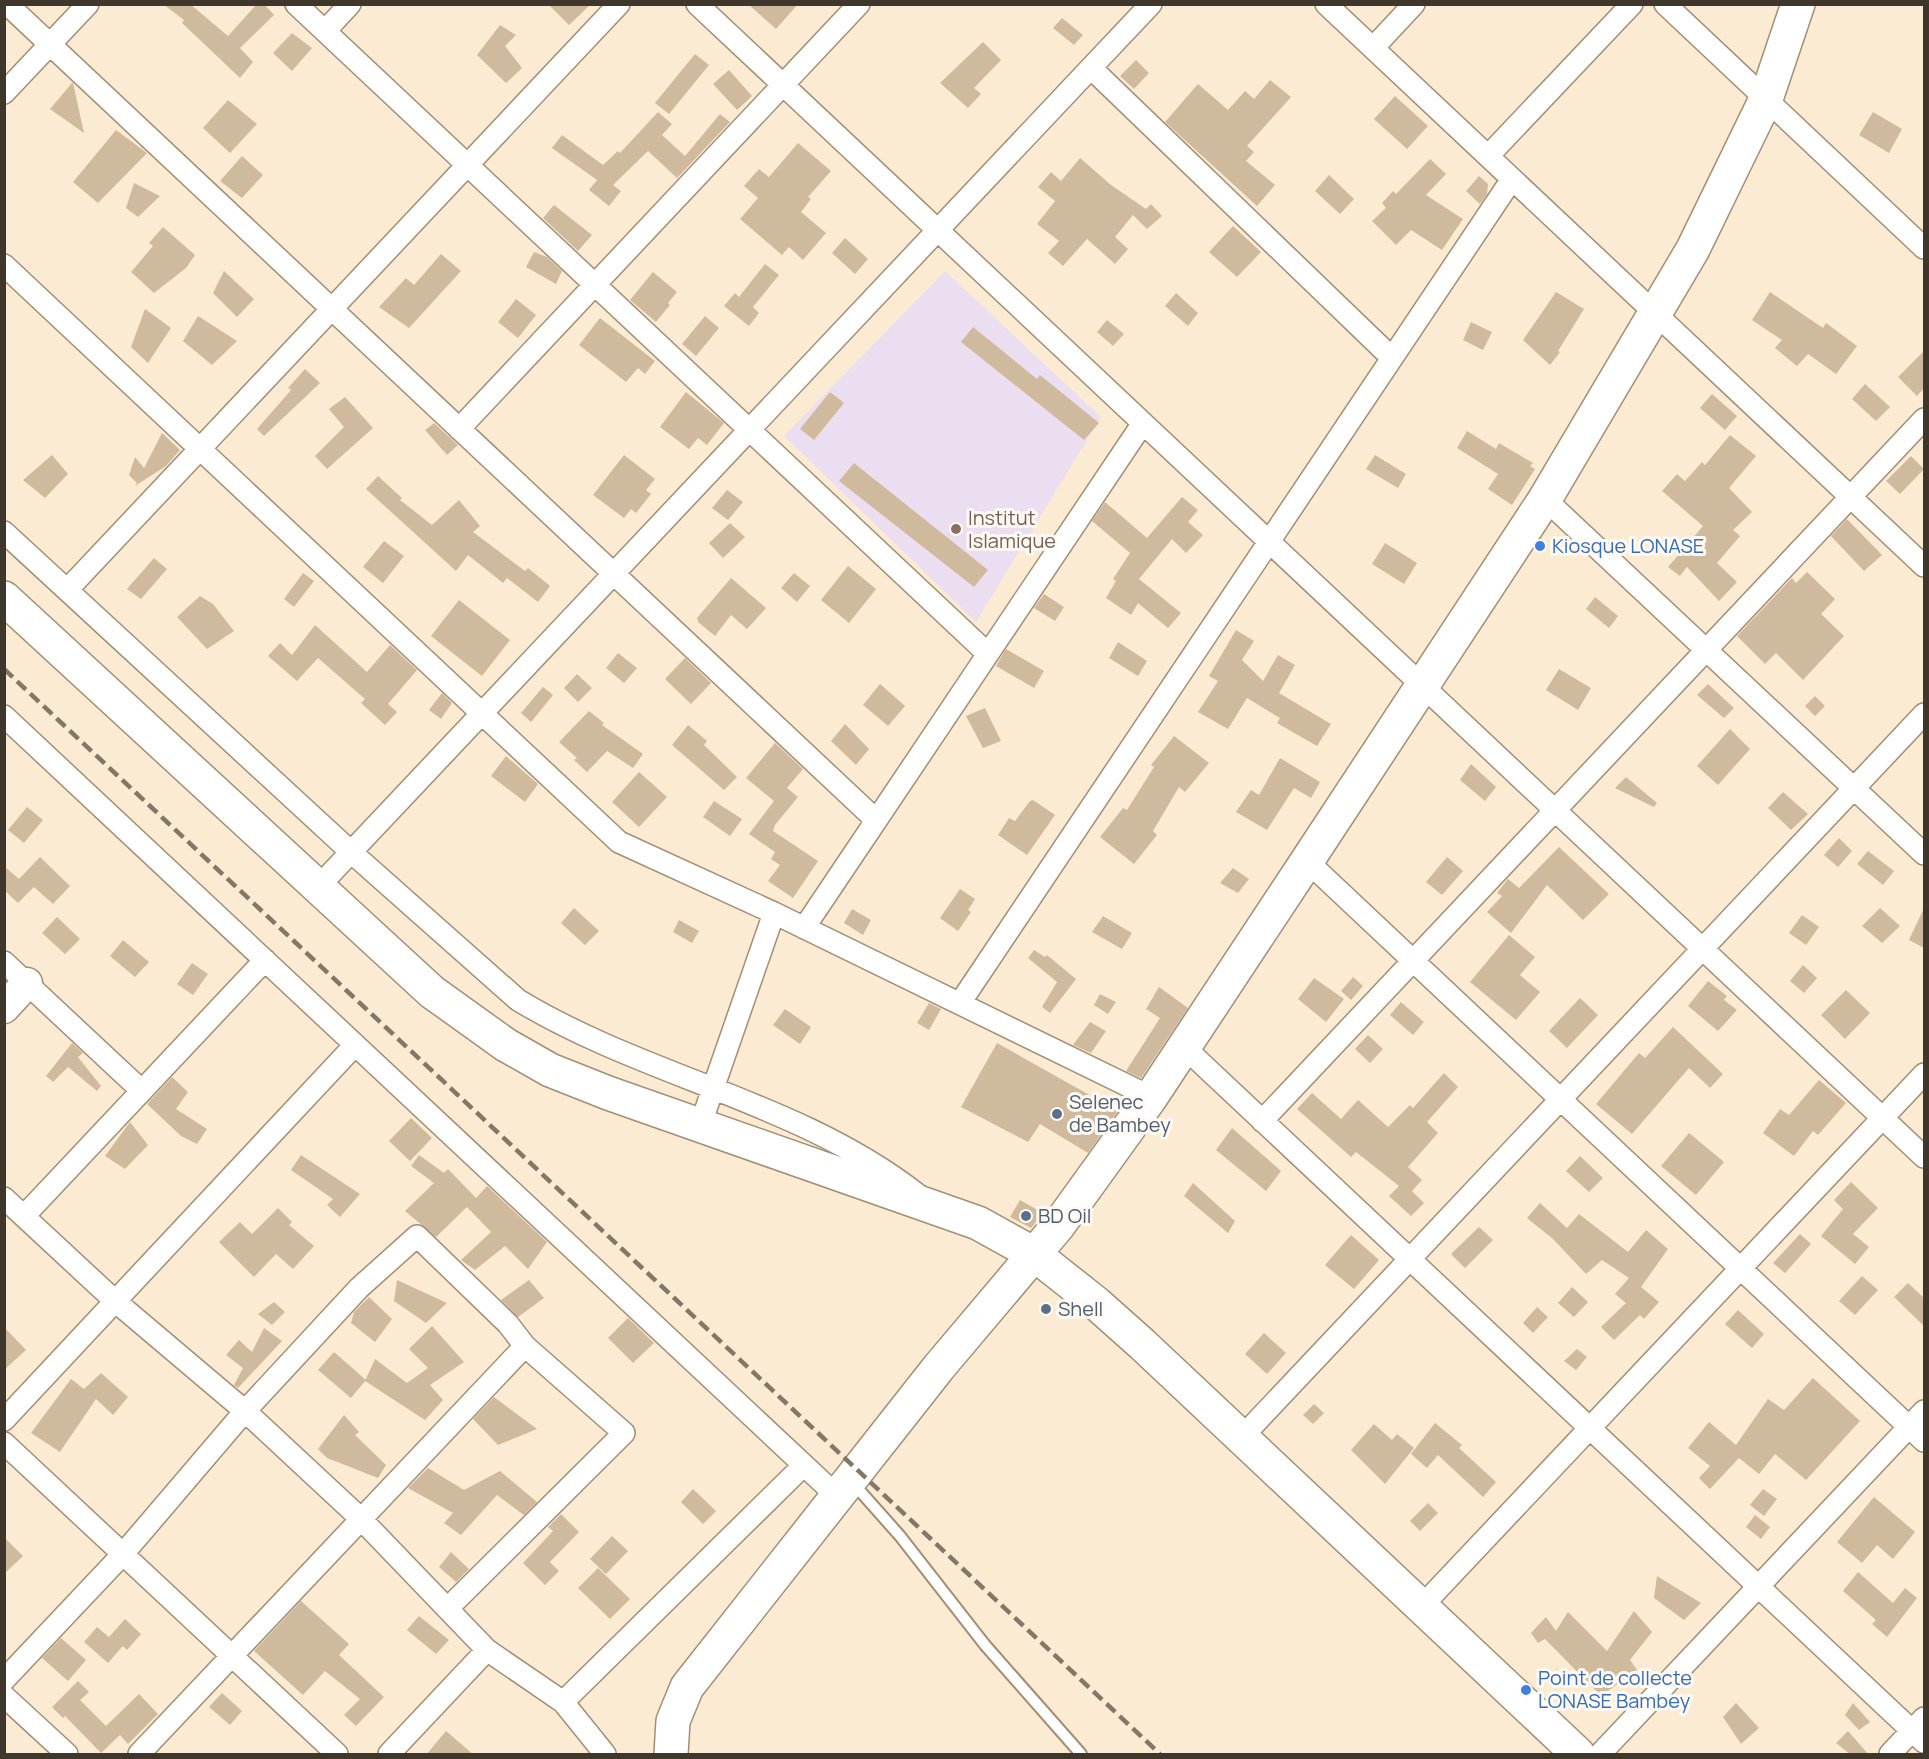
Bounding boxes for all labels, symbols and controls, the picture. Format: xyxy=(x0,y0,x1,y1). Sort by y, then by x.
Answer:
place label: Institut Islamique xyxy=(968,504,1056,554)
marker: Institut Islamique xyxy=(949,522,963,536)
place label: Kiosque LONASE xyxy=(1552,532,1704,559)
marker: Kiosque LONASE xyxy=(1533,539,1547,553)
place label: Selenec de Bambey xyxy=(1069,1088,1171,1138)
marker: Selenec de Bambey xyxy=(1050,1107,1064,1121)
place label: BD Oil xyxy=(1038,1202,1092,1229)
marker: BD Oil xyxy=(1019,1209,1033,1223)
place label: Shell xyxy=(1058,1295,1103,1322)
marker: Shell xyxy=(1039,1302,1053,1316)
place label: Point de collecte LONASE Bambey xyxy=(1538,1664,1692,1714)
marker: Point de collecte LONASE Bambey xyxy=(1519,1683,1533,1697)

